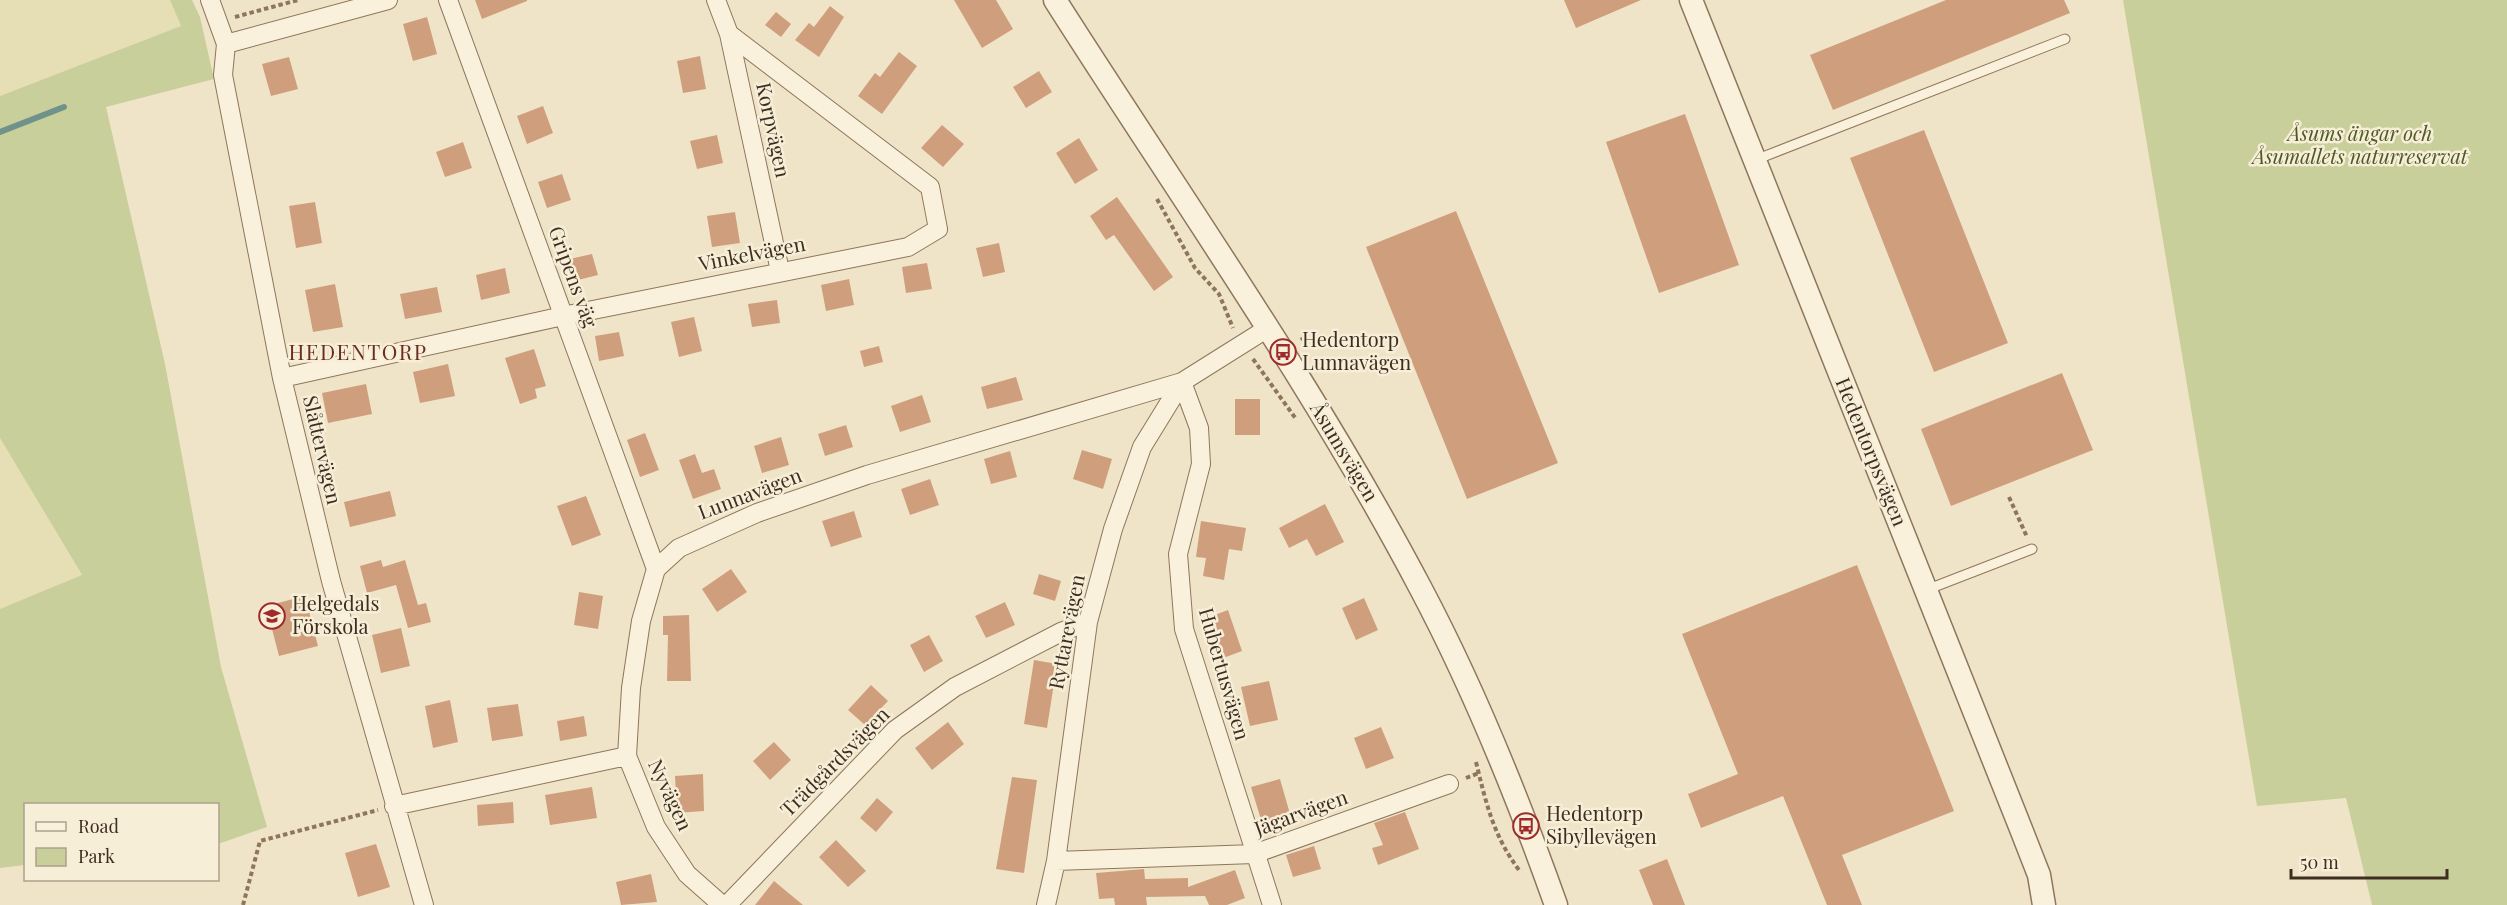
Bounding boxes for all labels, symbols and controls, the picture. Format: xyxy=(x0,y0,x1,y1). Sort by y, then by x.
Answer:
street label: Korpvägen xyxy=(751,80,798,180)
park label: Åsums ängar och Åsumallets naturreservat xyxy=(2250,119,2469,169)
street label: Gripens väg xyxy=(544,222,605,331)
street label: Vinkelvägen xyxy=(695,229,807,276)
place label: Hedentorp Lunnavägen xyxy=(1302,325,1411,375)
district label: HEDENTORP xyxy=(288,337,428,365)
bus stop icon: Hedentorp Lunnavägen xyxy=(1268,337,1298,367)
street label: Hedentorpsvägen xyxy=(1830,373,1915,530)
street label: Slåttervägen xyxy=(298,393,349,507)
street label: Åsumsvägen xyxy=(1304,395,1386,506)
street label: Lunnavägen xyxy=(694,460,805,525)
street label: Ryttarevägen xyxy=(1041,572,1090,692)
place label: Helgedals Förskola xyxy=(292,589,379,639)
school or university icon: Helgedals Förskola xyxy=(257,601,287,631)
street label: Hubertusvägen xyxy=(1194,604,1257,743)
street label: Trädgårdsvägen xyxy=(773,700,895,822)
street label: Nyvägen xyxy=(643,754,700,835)
street label: Jägarvägen xyxy=(1249,782,1351,841)
place label: Hedentorp Sibyllevägen xyxy=(1546,799,1657,849)
legend xyxy=(24,803,219,881)
bus stop icon: Hedentorp Sibyllevägen xyxy=(1511,811,1541,841)
text: Road xyxy=(78,814,119,838)
scale bar xyxy=(2291,842,2447,880)
text: Park xyxy=(78,844,115,868)
text: 50 m xyxy=(2300,850,2339,874)

